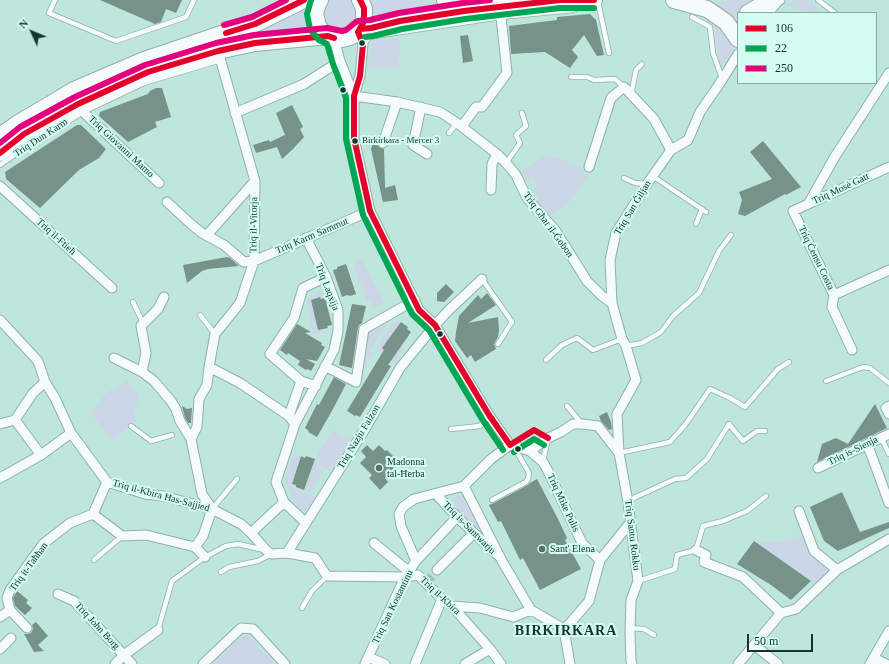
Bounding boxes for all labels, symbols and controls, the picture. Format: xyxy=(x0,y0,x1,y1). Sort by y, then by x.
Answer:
north arrow xyxy=(12,12,52,52)
legend xyxy=(737,12,877,84)
text: N xyxy=(16,17,30,31)
text: 106 xyxy=(775,21,793,35)
unlabelled marker xyxy=(357,38,367,48)
text: 22 xyxy=(775,41,787,55)
text: 250 xyxy=(775,61,793,75)
unlabelled marker xyxy=(338,85,348,95)
street label: Triq Giovanni Mamo xyxy=(86,114,156,180)
street label: Triq Dun Karm xyxy=(12,116,70,160)
marker: Birkirkara - Mercer 3 xyxy=(350,136,360,146)
place label: Birkirkara - Mercer 3 xyxy=(362,136,439,146)
street label: Triq Mosè Gatt xyxy=(811,171,871,207)
street label: Triq San Ġiljan xyxy=(612,178,654,238)
street label: Triq Għar il-Ġobon xyxy=(520,190,576,260)
street label: Triq il-Vitorja xyxy=(248,197,260,253)
street label: Triq Karm Sammut xyxy=(274,215,350,257)
street label: Triq il-Ftieħ xyxy=(34,216,78,258)
street label: Triq Ċensu Costa xyxy=(795,224,837,292)
street label: Triq Laqxija xyxy=(312,262,342,312)
unlabelled marker xyxy=(435,329,445,339)
street label: Triq Nazju Falzon xyxy=(335,403,383,471)
street label: Triq is-Sienja xyxy=(826,434,880,468)
unlabelled marker xyxy=(513,444,523,454)
place label: Madonna tal-Ħerba xyxy=(387,456,425,480)
marker: Madonna tal-Ħerba xyxy=(374,463,384,473)
street label: Triq Mike Pulis xyxy=(544,472,582,534)
street label: Triq il-Kbira Ħas-Sajjied xyxy=(111,477,211,515)
street label: Triq is-Santwarju xyxy=(440,499,498,557)
street label: Triq Santu Rokku xyxy=(622,499,642,571)
street label: Triq it-Taħħan xyxy=(7,540,51,594)
place label: Sant' Elena xyxy=(550,543,595,555)
marker: Sant' Elena xyxy=(537,544,547,554)
street label: Triq San Kostantinu xyxy=(370,568,416,646)
street label: Triq il-Kbira xyxy=(417,574,463,618)
street label: Triq John Borg xyxy=(72,600,122,652)
district label: BIRKIRKARA xyxy=(515,623,617,639)
scale bar xyxy=(749,626,815,652)
text: 50 m xyxy=(754,634,778,648)

